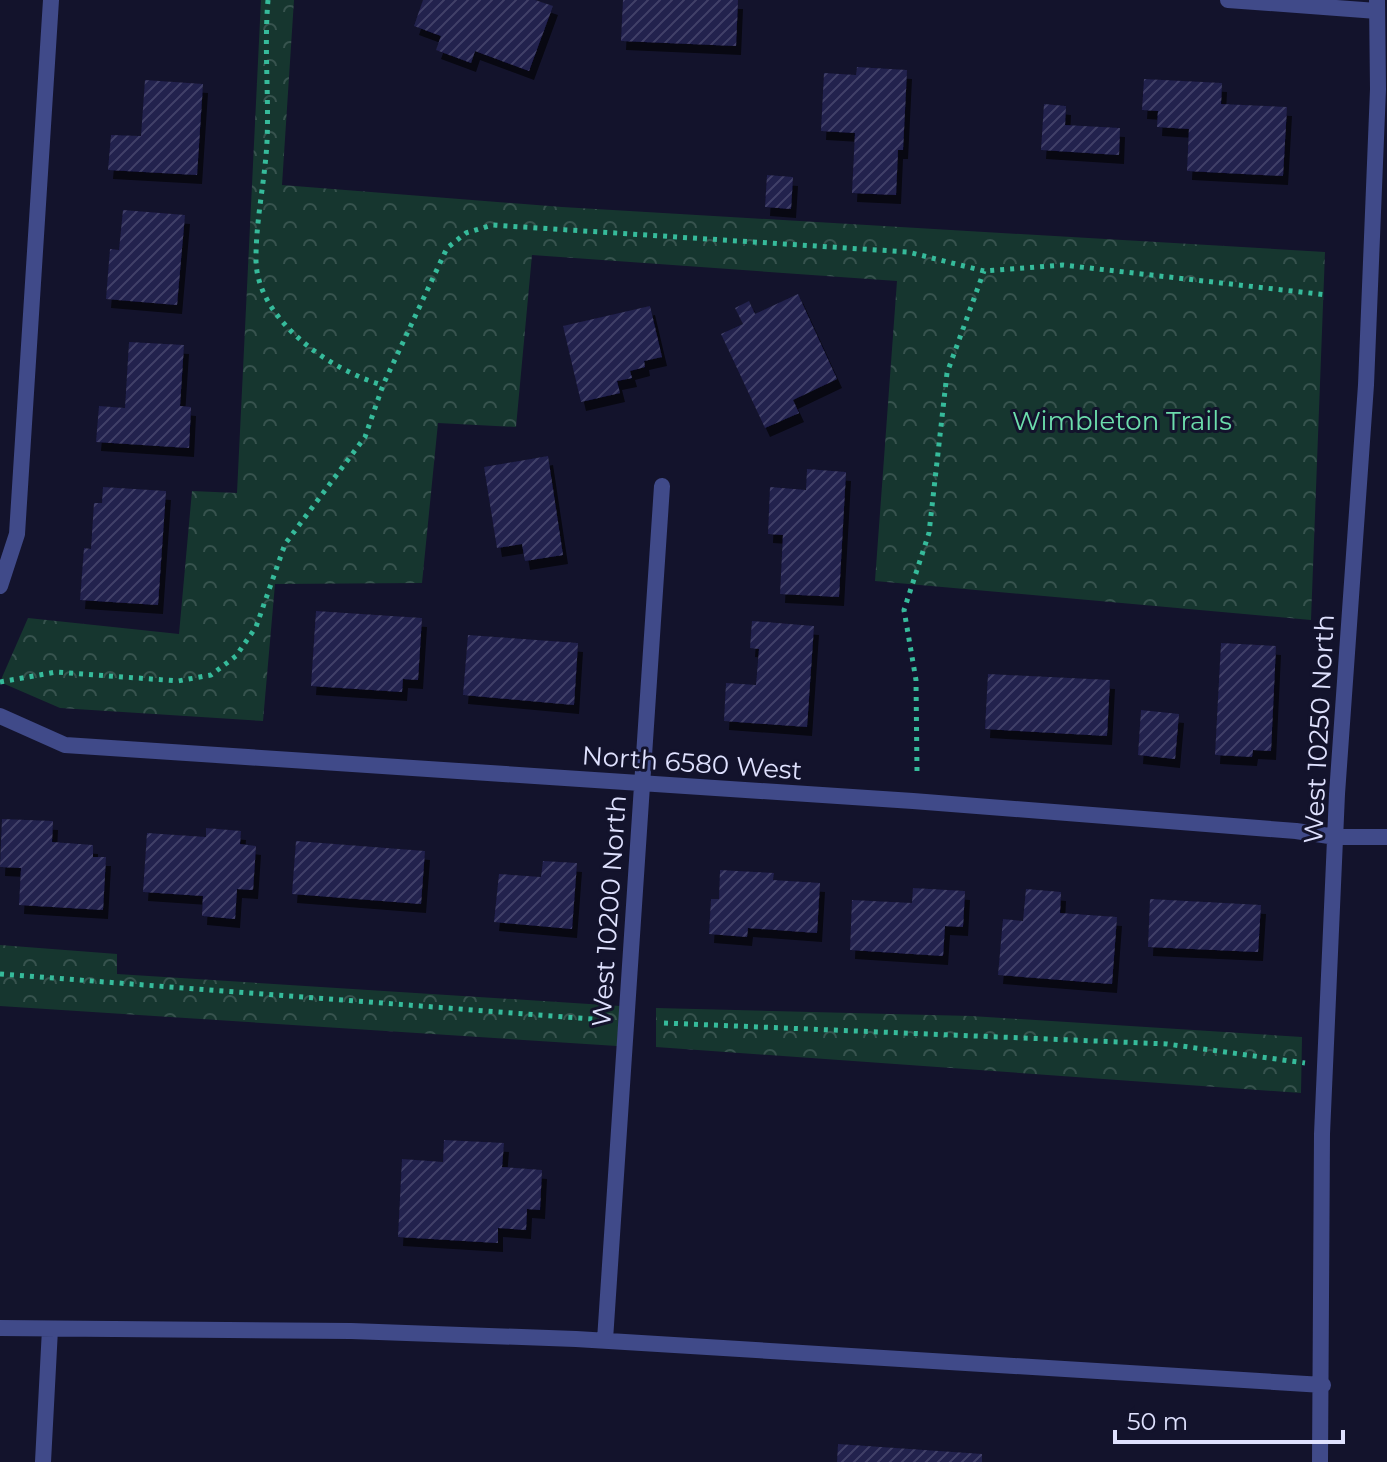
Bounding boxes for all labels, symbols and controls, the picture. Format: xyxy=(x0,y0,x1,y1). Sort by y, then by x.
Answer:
park label: Wimbleton Trails xyxy=(1012,405,1232,437)
street label: West 10250 North xyxy=(1297,613,1341,845)
street label: North 6580 West xyxy=(581,739,803,787)
street label: West 10200 North xyxy=(585,794,633,1028)
scale bar xyxy=(1115,1394,1343,1444)
text: 50 m xyxy=(1127,1407,1188,1436)

